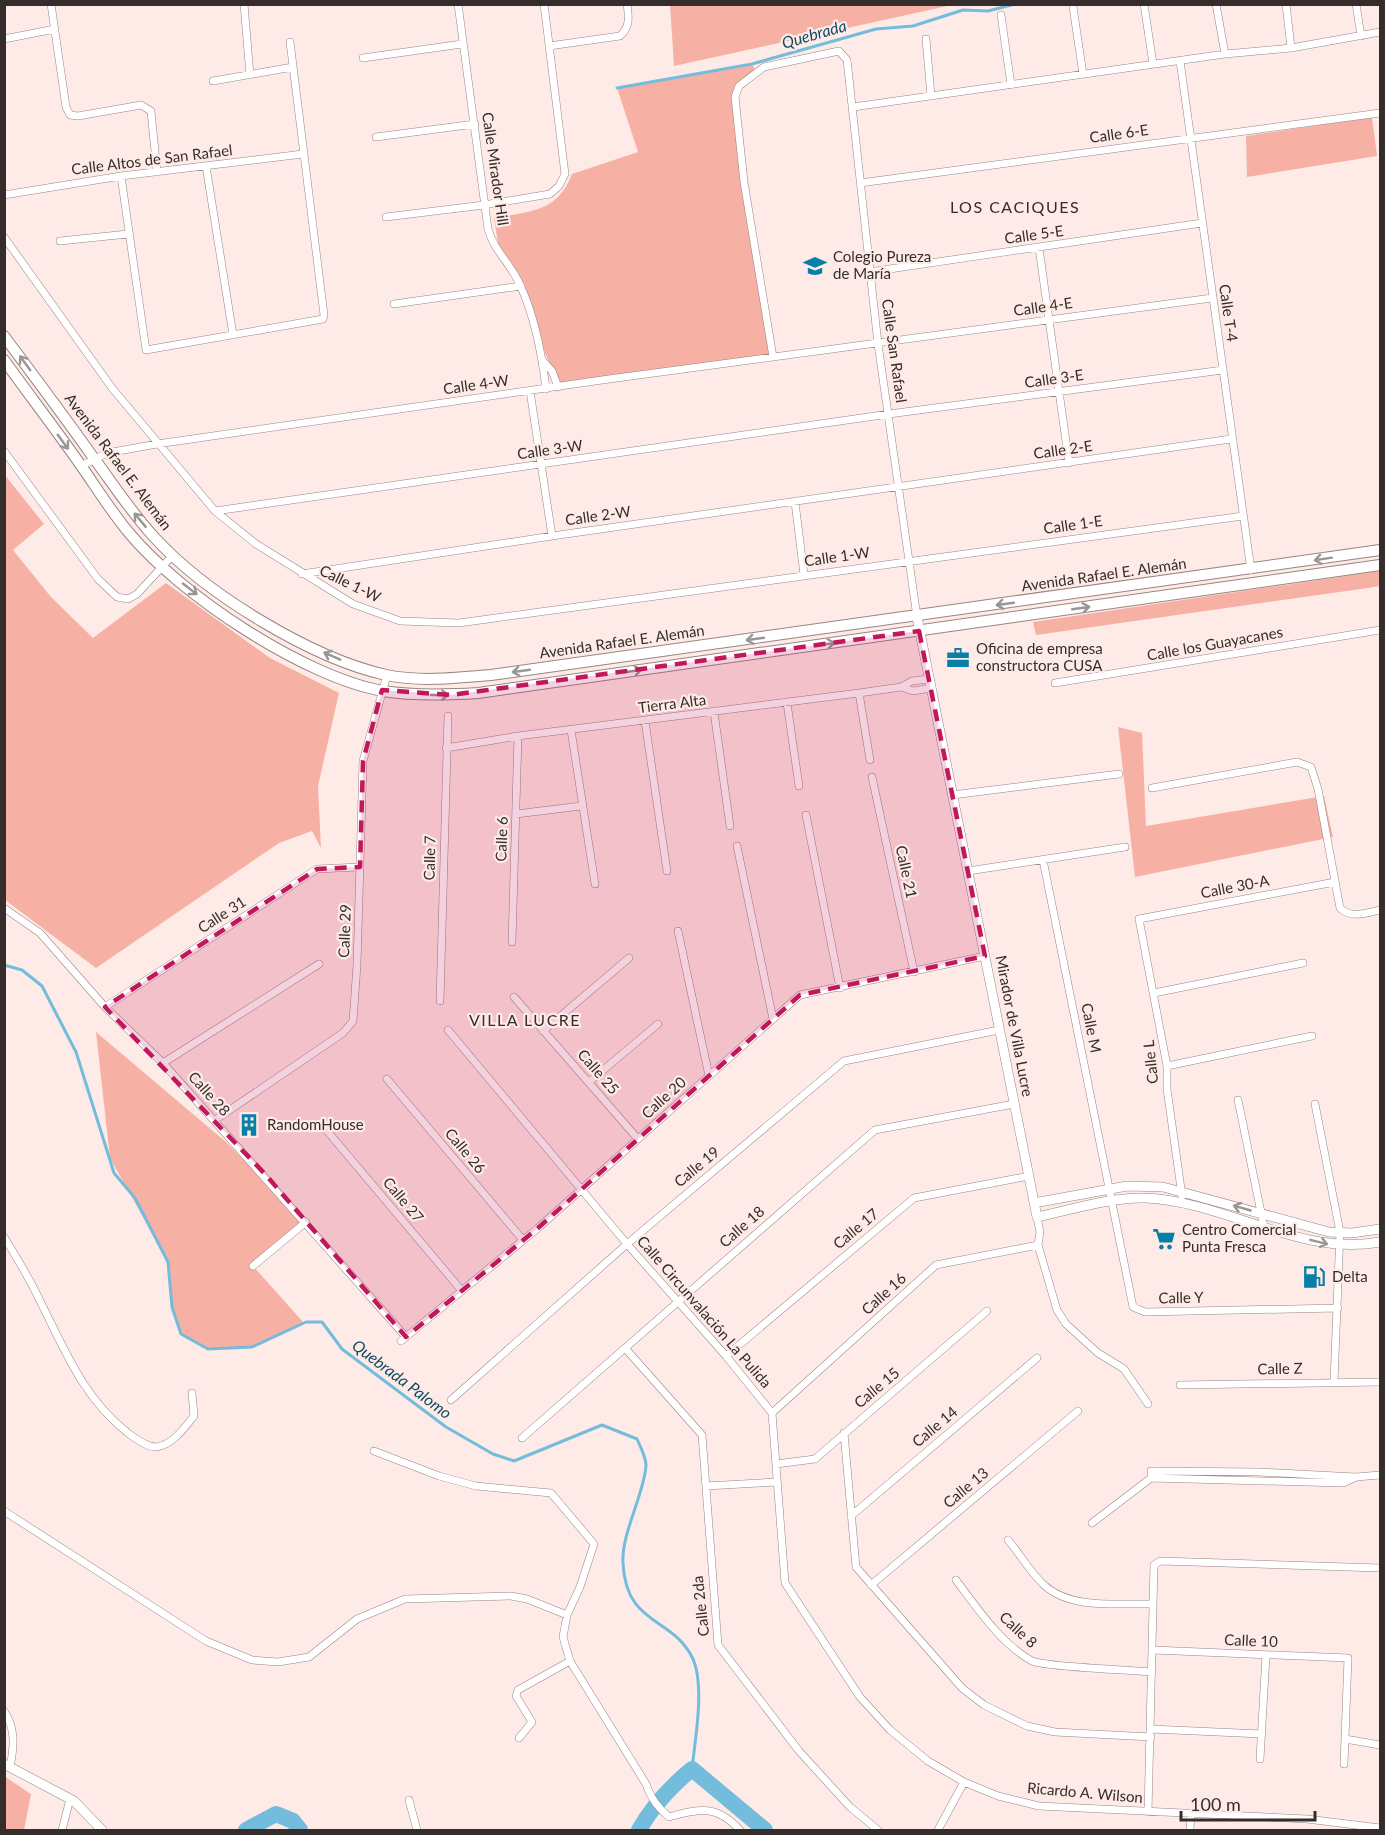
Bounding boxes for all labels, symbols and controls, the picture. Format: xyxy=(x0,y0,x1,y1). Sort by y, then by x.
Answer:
water label: Quebrada xyxy=(779,15,848,52)
street label: Calle Mirador Hill xyxy=(479,111,513,227)
street label: Calle 6-E xyxy=(1088,120,1149,146)
street label: Calle Altos de San Rafael xyxy=(70,140,234,178)
district label: LOS CACIQUES xyxy=(950,197,1080,216)
street label: Calle 5-E xyxy=(1003,221,1064,247)
place label: Colegio Pureza de María xyxy=(833,247,931,282)
school or university icon: Colegio Pureza de María xyxy=(802,253,828,279)
street label: Calle T-4 xyxy=(1216,283,1242,343)
street label: Calle 4-E xyxy=(1012,293,1073,319)
street label: Calle San Rafael xyxy=(879,298,911,404)
one-way arrow xyxy=(18,356,31,372)
street label: Calle 3-E xyxy=(1023,365,1084,391)
street label: Calle 4-W xyxy=(442,370,510,398)
street label: Avenida Rafael E. Alemán xyxy=(61,389,176,533)
one-way arrow xyxy=(57,433,70,449)
street label: Calle 3-W xyxy=(516,435,584,463)
street label: Calle 2-E xyxy=(1032,436,1093,462)
street label: Calle 2-W xyxy=(564,501,632,529)
street label: Calle 1-E xyxy=(1042,511,1103,537)
one-way arrow xyxy=(133,513,147,528)
street label: Calle 1-W xyxy=(803,542,871,570)
one-way arrow xyxy=(1313,553,1333,564)
street label: Avenida Rafael E. Alemán xyxy=(1020,554,1188,595)
street label: Calle 1-W xyxy=(317,561,384,606)
one-way arrow xyxy=(181,582,197,595)
one-way arrow xyxy=(996,599,1015,610)
one-way arrow xyxy=(1071,602,1090,613)
street label: Avenida Rafael E. Alemán xyxy=(538,621,706,662)
street label: Calle los Guayacanes xyxy=(1146,622,1284,664)
one-way arrow xyxy=(746,634,766,645)
one-way arrow xyxy=(816,638,836,649)
place label: Oficina de empresa constructora CUSA xyxy=(976,639,1103,674)
office icon: Oficina de empresa constructora CUSA xyxy=(945,645,971,671)
one-way arrow xyxy=(323,650,341,661)
one-way arrow xyxy=(511,666,531,677)
one-way arrow xyxy=(623,666,643,677)
one-way arrow xyxy=(429,689,449,701)
street label: Tierra Alta xyxy=(637,690,707,716)
street label: Calle 6 xyxy=(491,816,511,862)
street label: Calle 7 xyxy=(420,835,438,881)
street label: Calle 21 xyxy=(893,844,921,900)
street label: Calle 30-A xyxy=(1199,870,1271,901)
street label: Calle 31 xyxy=(194,892,249,936)
street label: Calle 29 xyxy=(334,904,354,958)
street label: Mirador de Villa Lucre xyxy=(992,954,1038,1098)
street label: Calle M xyxy=(1078,1001,1106,1054)
district label: VILLA LUCRE xyxy=(469,1010,581,1029)
street label: Calle L xyxy=(1139,1039,1161,1085)
street label: Calle 25 xyxy=(574,1045,623,1098)
street label: Calle 28 xyxy=(185,1067,234,1119)
street label: Calle 20 xyxy=(637,1072,690,1122)
building icon: RandomHouse xyxy=(236,1112,262,1138)
place label: RandomHouse xyxy=(267,1115,364,1133)
street label: Calle 26 xyxy=(442,1124,490,1177)
street label: Calle 19 xyxy=(670,1142,723,1190)
street label: Calle 27 xyxy=(380,1173,428,1226)
street label: Calle 18 xyxy=(715,1202,768,1251)
one-way arrow xyxy=(1232,1202,1251,1213)
street label: Calle 17 xyxy=(829,1204,882,1252)
place label: Centro Comercial Punta Fresca xyxy=(1182,1220,1296,1255)
supermarket icon: Centro Comercial Punta Fresca xyxy=(1151,1226,1177,1252)
street label: Calle Circunvalación La Pulida xyxy=(634,1232,776,1391)
one-way arrow xyxy=(1309,1236,1328,1248)
fuel station icon: Delta xyxy=(1301,1264,1327,1290)
place label: Delta xyxy=(1332,1267,1368,1285)
street label: Calle 16 xyxy=(857,1268,910,1318)
street label: Calle Y xyxy=(1158,1288,1204,1306)
water label: Quebrada Palomo xyxy=(349,1335,456,1422)
street label: Calle Z xyxy=(1257,1359,1303,1377)
street label: Calle 15 xyxy=(850,1363,903,1411)
street label: Calle 14 xyxy=(908,1402,961,1450)
street label: Calle 13 xyxy=(939,1463,992,1511)
street label: Calle 2da xyxy=(688,1575,712,1637)
street label: Calle 8 xyxy=(996,1607,1041,1651)
street label: Calle 10 xyxy=(1224,1630,1278,1650)
street label: Ricardo A. Wilson xyxy=(1026,1778,1144,1806)
scale bar xyxy=(1181,1784,1314,1822)
text: 100 m xyxy=(1190,1793,1241,1815)

